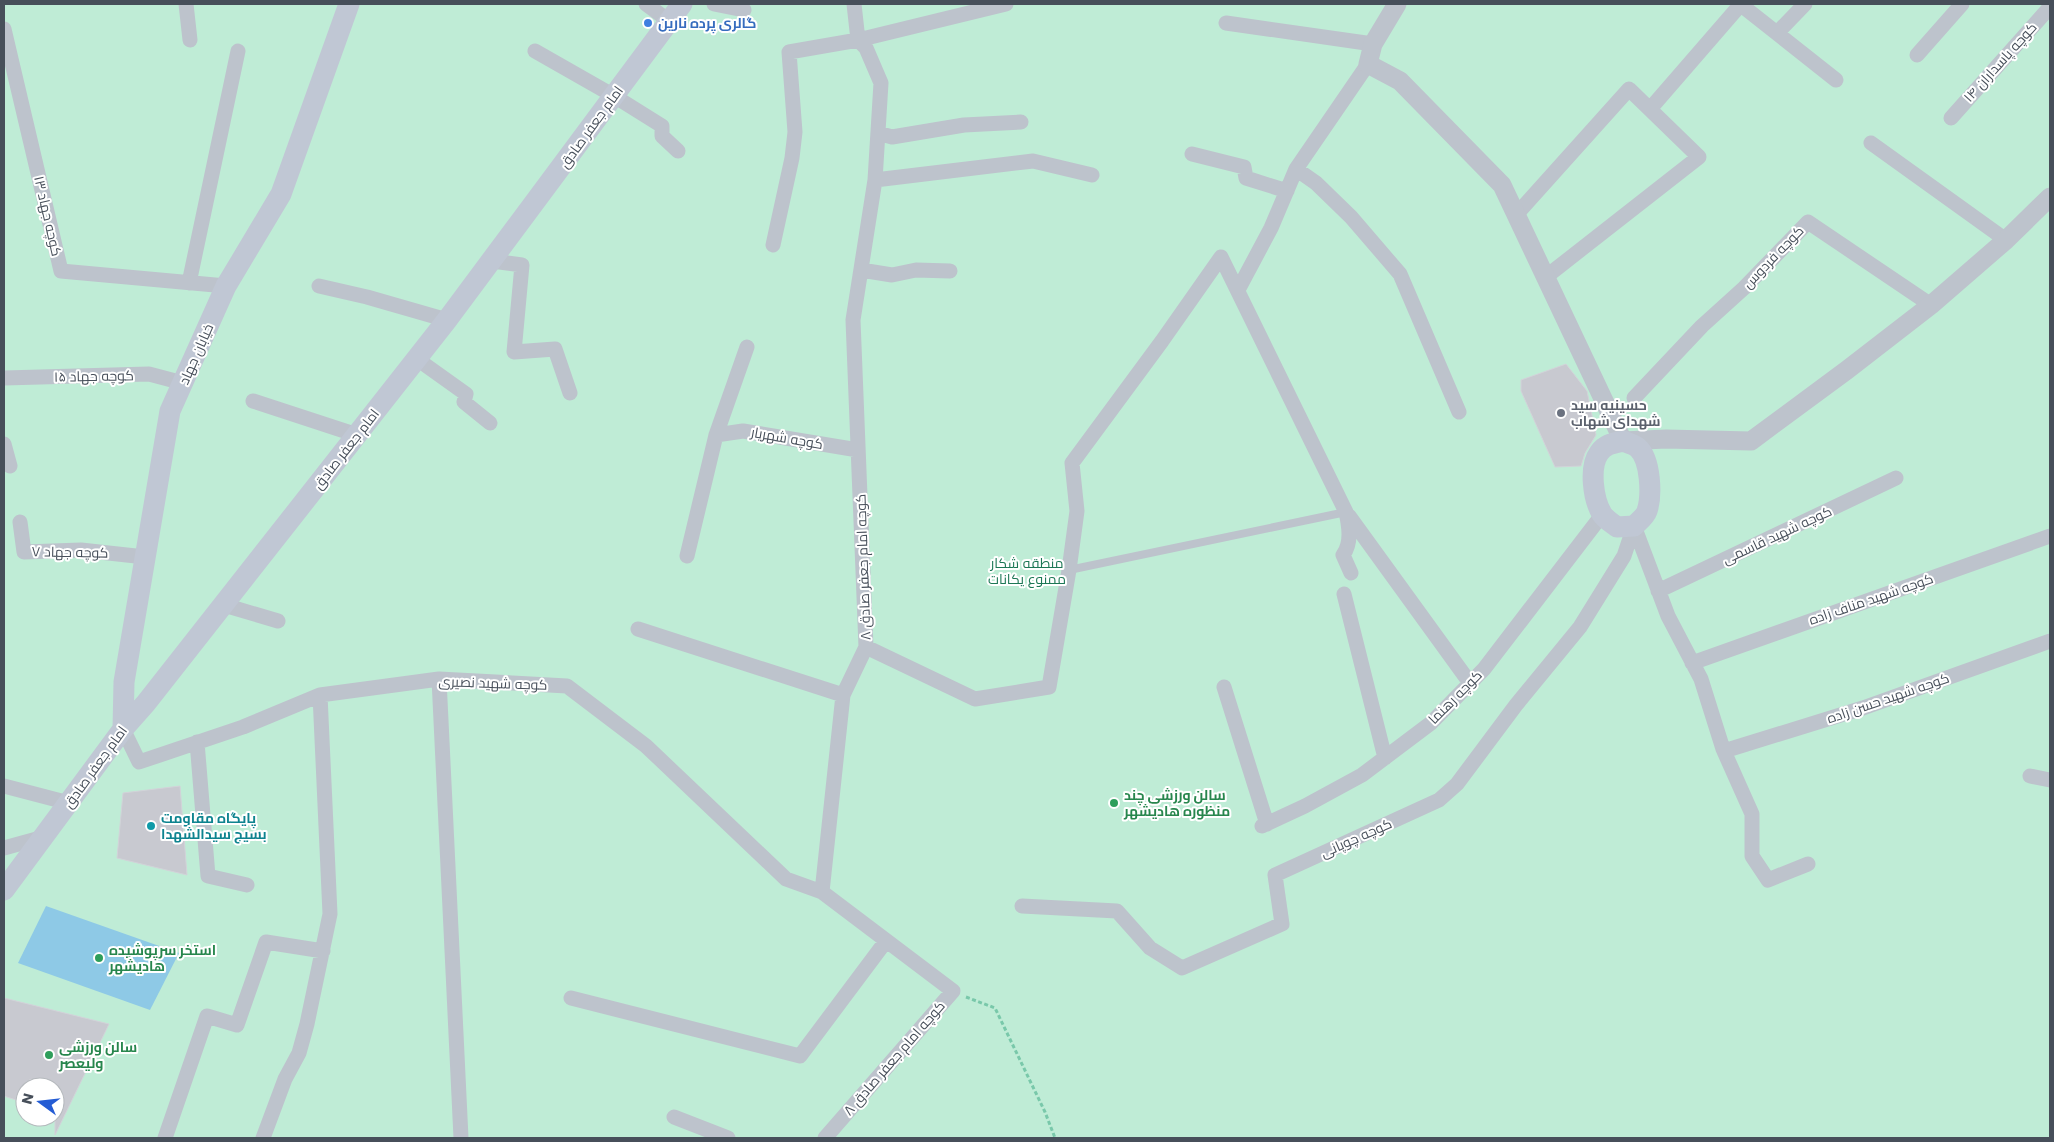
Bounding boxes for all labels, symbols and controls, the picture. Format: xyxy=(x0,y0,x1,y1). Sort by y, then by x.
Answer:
place label: گالری پرده نارین xyxy=(658,13,757,34)
marker: گالری پرده نارین xyxy=(642,17,654,29)
street label: کوچه پاسداران ۱۴ xyxy=(1959,18,2041,106)
street label: امام جعفر صادق xyxy=(554,82,628,172)
street label: کوچه جهاد ۱۳ xyxy=(29,174,67,258)
street label: کوچه فردوس xyxy=(1738,221,1808,293)
street label: خیابان جهاد xyxy=(174,320,218,388)
street label: کوچه جهاد ۱۵ xyxy=(54,365,134,387)
place label: حسینیه سید شهدای شهاب xyxy=(1571,395,1660,431)
street label: امام جعفر صادق xyxy=(308,404,384,494)
marker: حسینیه سید شهدای شهاب xyxy=(1555,407,1567,419)
street label: کوچه شهریار xyxy=(748,422,825,454)
street label: کوچه امام جعفر صادق ۸ xyxy=(850,494,876,640)
street label: کوچه شهید قاسمی xyxy=(1719,501,1835,569)
street label: کوچه جهاد ‍۷ xyxy=(31,541,109,563)
park label: منطقه شکار ممنوع یکانات xyxy=(988,553,1066,589)
street label: کوچه شهید مناف زاده xyxy=(1806,568,1936,630)
street label: کوچه رهنما xyxy=(1424,666,1486,728)
street label: کوچه شهید حسن زاده xyxy=(1824,668,1952,728)
street label: کوچه شهید نصیری xyxy=(438,671,548,695)
street label: امام جعفر صادق xyxy=(58,722,132,812)
place label: سالن ورزشی چند منظوره هادیشهر xyxy=(1123,785,1230,821)
marker: سالن ورزشی چند منظوره هادیشهر xyxy=(1108,797,1120,809)
place label: پایگاه مقاومت بسیج سیدالشهدا xyxy=(161,808,267,844)
street label: کوچه چوپانی xyxy=(1317,813,1395,863)
marker: پایگاه مقاومت بسیج سیدالشهدا xyxy=(145,820,157,832)
place label: استخر سرپوشیده هادیشهر xyxy=(108,940,216,976)
marker: استخر سرپوشیده هادیشهر xyxy=(93,952,105,964)
street label: کوچه امام جعفر صادق ۸ xyxy=(838,996,950,1120)
place label: سالن ورزشی ولیعصر xyxy=(58,1037,137,1073)
marker: سالن ورزشی ولیعصر xyxy=(43,1049,55,1061)
north arrow xyxy=(15,1077,65,1127)
text: N xyxy=(16,1091,38,1106)

